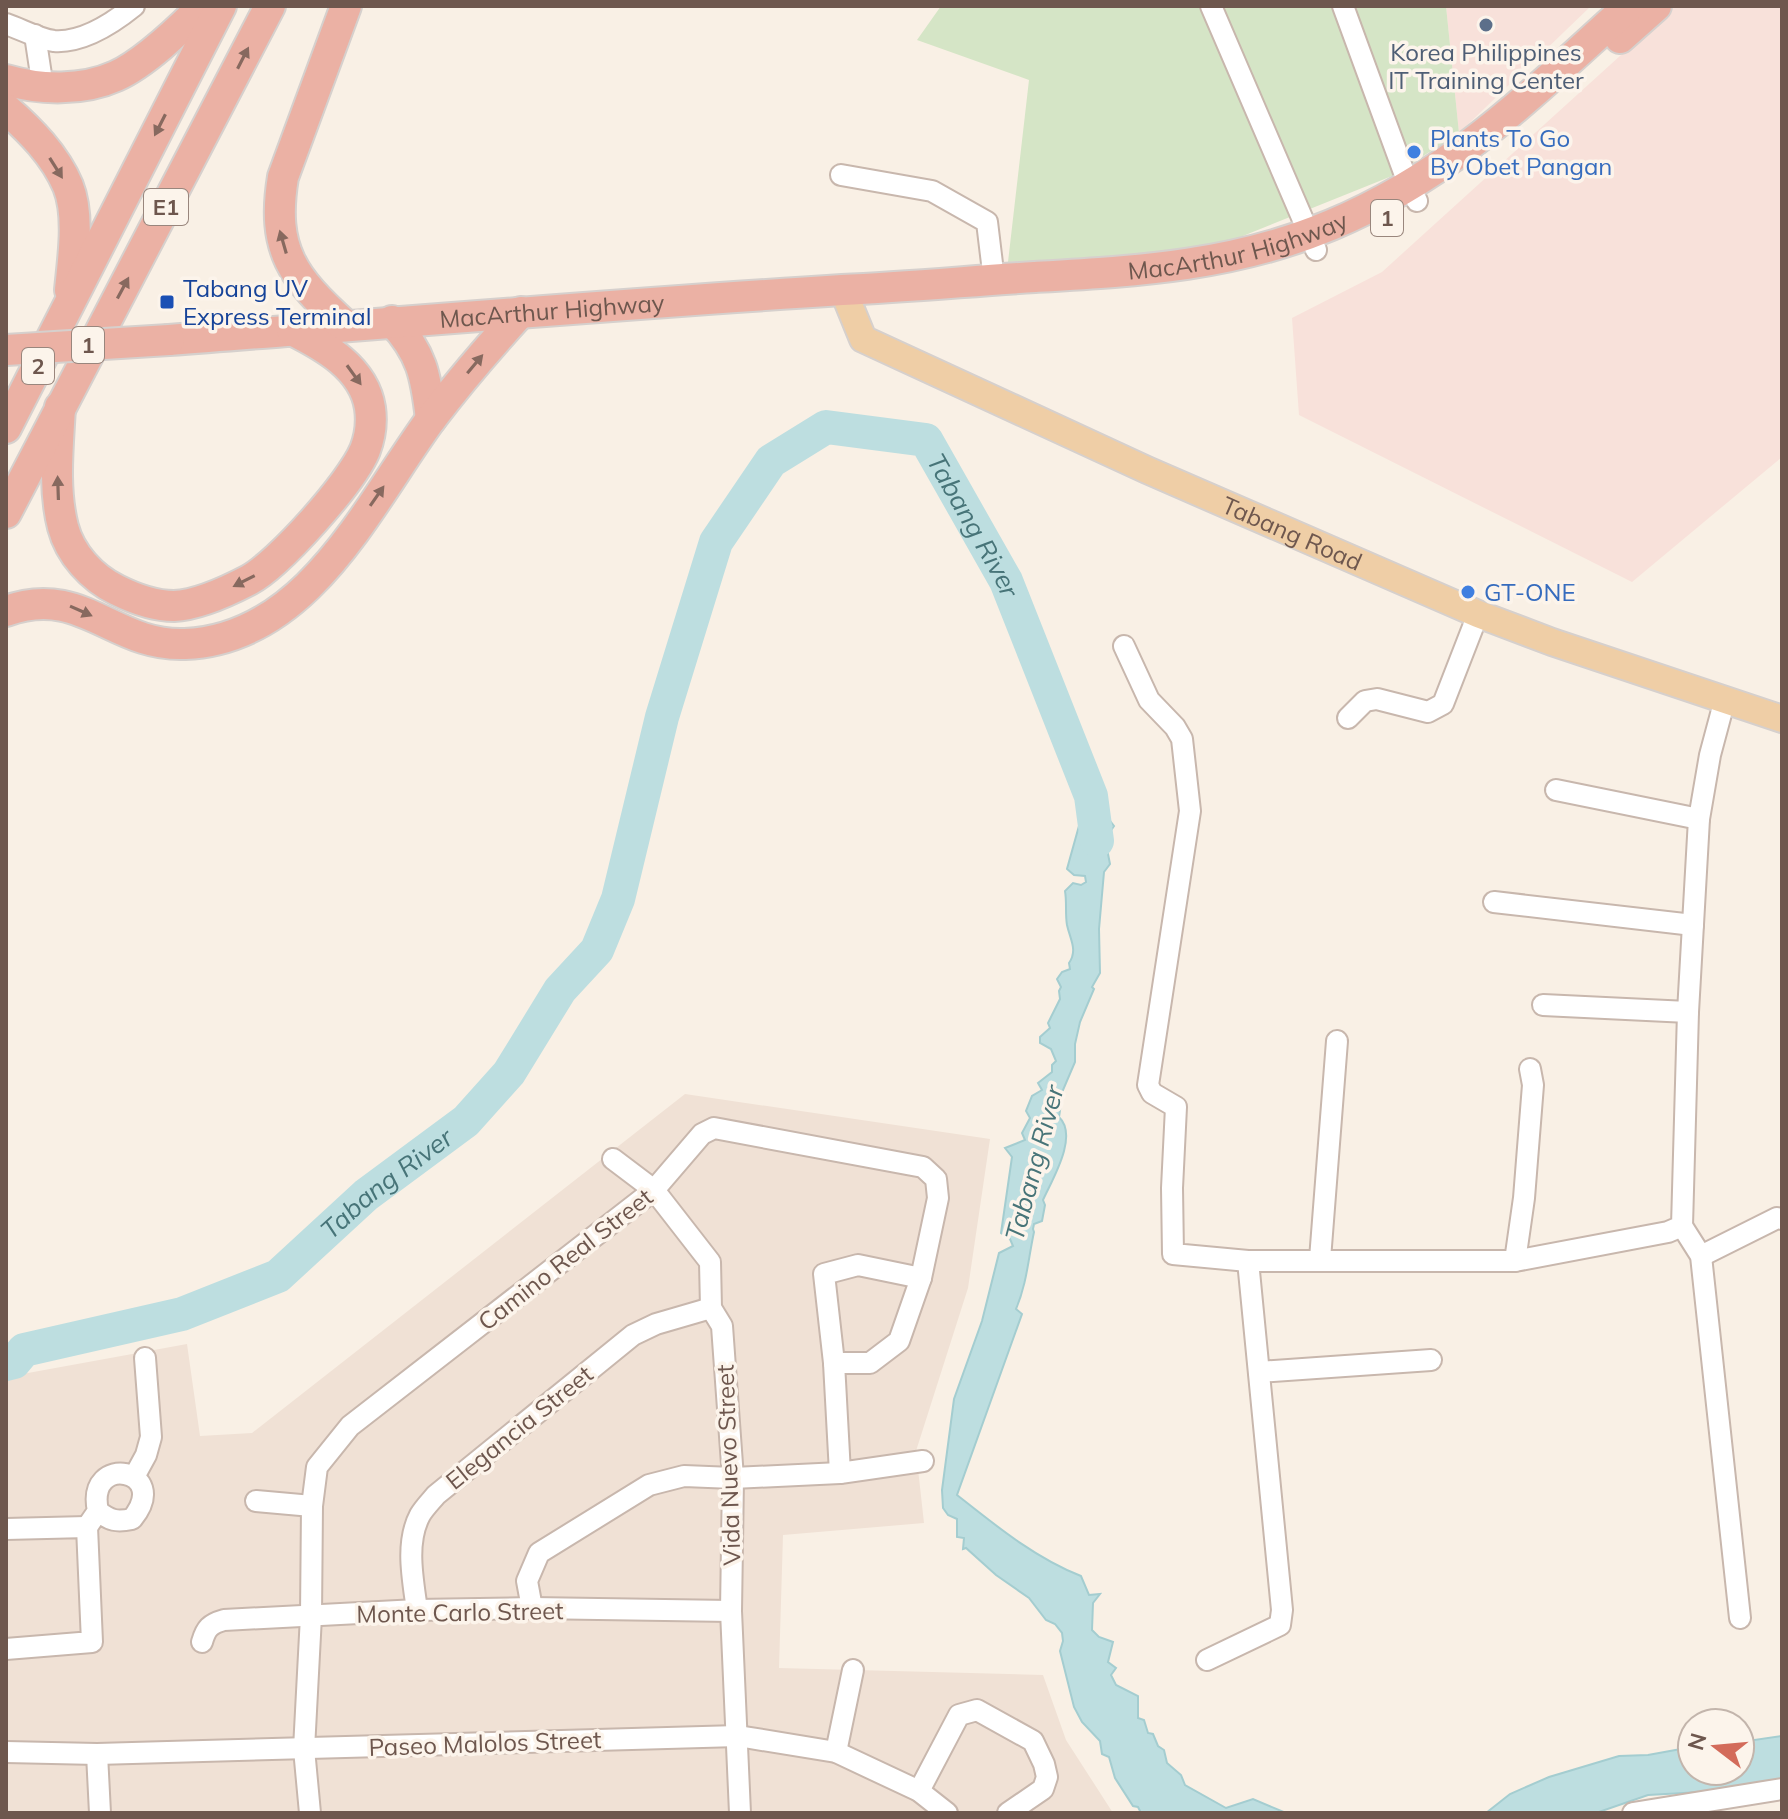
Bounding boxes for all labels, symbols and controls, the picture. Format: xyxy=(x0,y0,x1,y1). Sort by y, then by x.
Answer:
marker: Korea Philippines IT Training Center xyxy=(1477,16,1495,34)
place label: Korea Philippines IT Training Center xyxy=(1388,37,1584,95)
one-way arrow xyxy=(237,46,250,69)
one-way arrow xyxy=(153,114,167,137)
place label: Plants To Go By Obet Pangan xyxy=(1430,123,1612,181)
marker: Plants To Go By Obet Pangan xyxy=(1405,143,1423,161)
one-way arrow xyxy=(49,157,63,179)
road number: E1 xyxy=(144,189,188,225)
road number: 1 xyxy=(1371,200,1403,236)
street label: MacArthur Highway xyxy=(1126,205,1352,286)
one-way arrow xyxy=(276,229,289,253)
place label: Tabang UV Express Terminal xyxy=(183,273,371,331)
one-way arrow xyxy=(116,277,130,300)
street label: MacArthur Highway xyxy=(438,287,666,334)
marker: Tabang UV Express Terminal xyxy=(158,293,176,311)
road number: 1 xyxy=(72,327,104,363)
road number: 2 xyxy=(22,348,54,384)
one-way arrow xyxy=(466,354,483,375)
one-way arrow xyxy=(345,365,361,385)
water label: Tabang River xyxy=(920,447,1028,603)
one-way arrow xyxy=(51,475,64,500)
one-way arrow xyxy=(369,486,384,507)
street label: Tabang Road xyxy=(1218,490,1367,577)
one-way arrow xyxy=(233,574,256,588)
place label: GT-ONE xyxy=(1484,577,1576,607)
marker: GT-ONE xyxy=(1459,583,1477,601)
one-way arrow xyxy=(70,604,93,618)
water label: Tabang River xyxy=(997,1080,1071,1244)
water label: Tabang River xyxy=(313,1119,460,1245)
street label: Camino Real Street xyxy=(472,1181,658,1337)
street label: Elegancia Street xyxy=(439,1359,599,1495)
street label: Vida Nuevo Street xyxy=(709,1364,747,1566)
street label: Monte Carlo Street xyxy=(356,1595,564,1629)
north arrow xyxy=(1676,1707,1756,1787)
street label: Paseo Malolos Street xyxy=(368,1724,602,1762)
text: N xyxy=(1681,1730,1713,1753)

